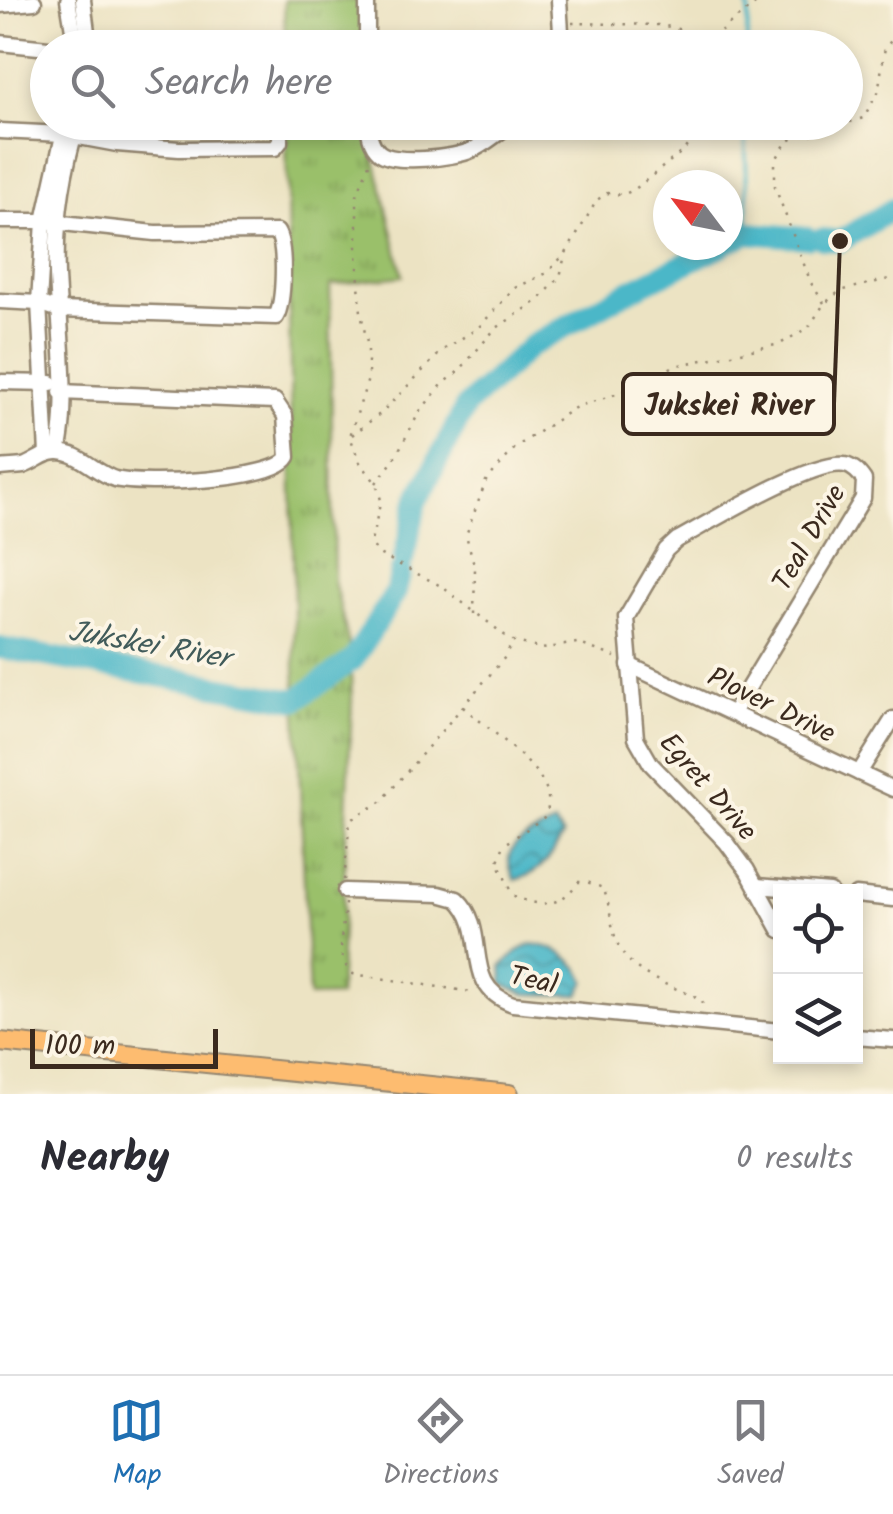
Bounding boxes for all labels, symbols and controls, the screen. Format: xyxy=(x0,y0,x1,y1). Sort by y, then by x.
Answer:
search box xyxy=(30,30,863,140)
text: Search here xyxy=(145,55,332,115)
icon: search xyxy=(65,58,120,113)
north arrow xyxy=(653,170,743,260)
callout: Jukskei River xyxy=(623,374,834,434)
text: Jukskei River xyxy=(644,383,816,431)
street label: Teal Drive xyxy=(761,476,859,600)
water label: Jukskei River xyxy=(64,608,239,685)
street label: Plover Drive xyxy=(699,656,843,757)
street label: Egret Drive xyxy=(647,723,768,853)
map controls xyxy=(773,884,863,1064)
button: locate xyxy=(773,884,863,974)
street label: Teal xyxy=(505,954,562,1009)
button: layers xyxy=(773,974,863,1064)
scale bar xyxy=(30,1024,218,1068)
text: 100 m xyxy=(45,1024,115,1069)
text: Nearby xyxy=(40,1126,169,1193)
text: 0 results xyxy=(736,1134,853,1185)
tab: Map xyxy=(109,1393,164,1498)
tab: Directions xyxy=(383,1393,499,1498)
tab: Saved xyxy=(717,1393,784,1498)

